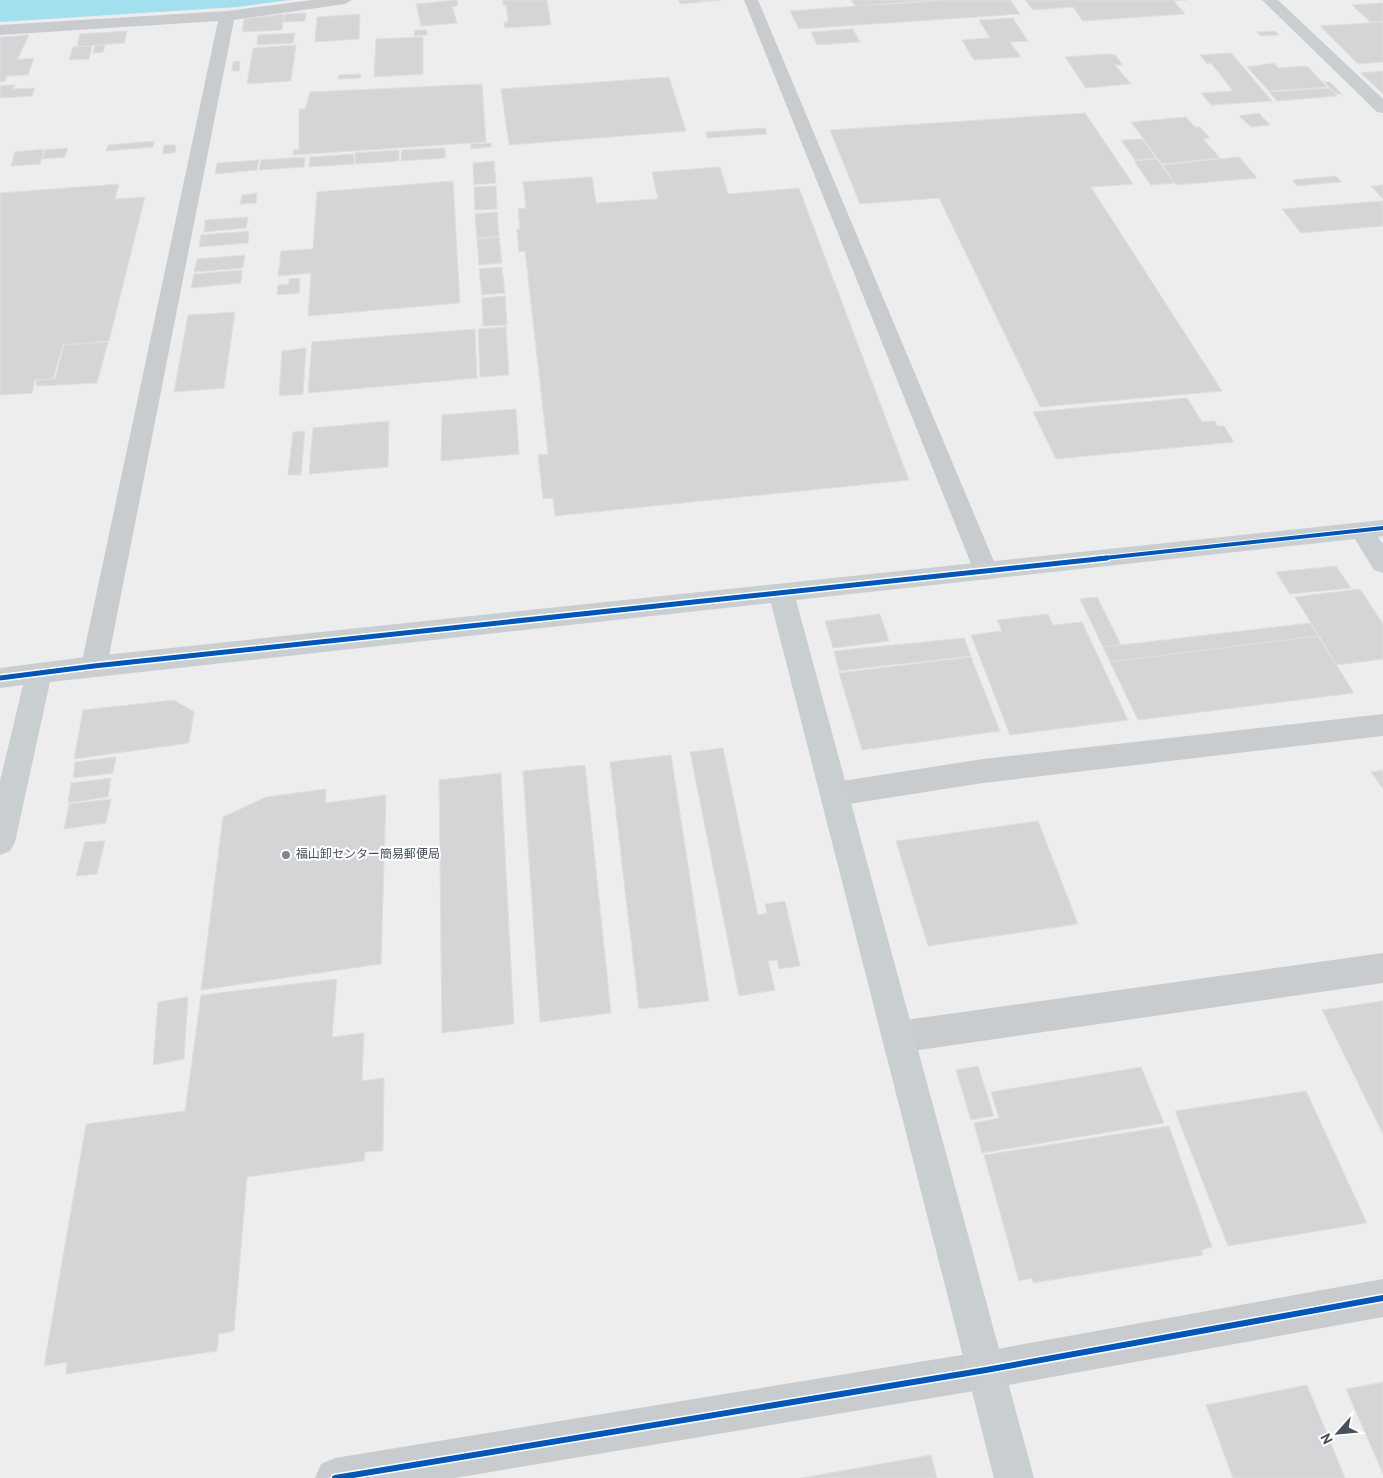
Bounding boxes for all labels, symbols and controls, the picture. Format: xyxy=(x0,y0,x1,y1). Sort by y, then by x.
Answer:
place label: 福山卸センター簡易郵便局 xyxy=(296,847,440,863)
marker: 福山卸センター簡易郵便局 xyxy=(280,849,292,861)
north arrow xyxy=(1313,1408,1363,1458)
text: N xyxy=(1318,1430,1338,1447)

